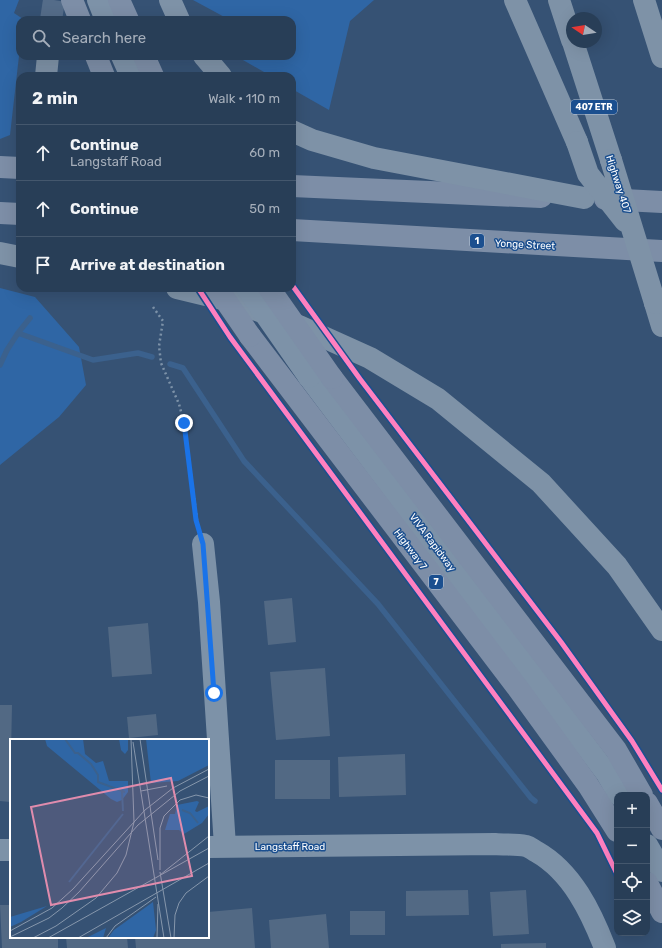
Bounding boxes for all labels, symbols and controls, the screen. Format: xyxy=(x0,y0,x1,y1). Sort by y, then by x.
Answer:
north arrow xyxy=(566,12,602,48)
search box xyxy=(16,16,296,60)
icon: search xyxy=(30,27,52,49)
text: Search here xyxy=(62,29,146,47)
text: 2 min xyxy=(32,88,78,108)
text: Walk · 110 m xyxy=(208,91,280,106)
road number: 407 ETR xyxy=(571,100,617,114)
text: Continue xyxy=(70,136,139,154)
icon: ahead xyxy=(32,142,54,164)
text: 60 m xyxy=(249,145,280,160)
text: Langstaff Road xyxy=(70,154,162,169)
street label: Highway 407 xyxy=(603,154,633,215)
icon: ahead xyxy=(32,198,54,220)
text: Continue xyxy=(70,200,139,218)
text: 50 m xyxy=(249,201,280,216)
road number: 1 xyxy=(470,234,484,248)
street label: Yonge Street xyxy=(494,237,555,253)
icon: arrive xyxy=(32,254,54,276)
text: Arrive at destination xyxy=(70,256,225,274)
route end xyxy=(175,414,193,432)
street label: VIVA Rapidway xyxy=(407,511,458,574)
street label: Highway 7 xyxy=(391,527,429,572)
road number: 7 xyxy=(429,575,443,589)
route start xyxy=(205,684,223,702)
inset map xyxy=(10,739,209,938)
map controls xyxy=(614,792,650,936)
button: + xyxy=(614,792,650,828)
button: − xyxy=(614,828,650,864)
street label: Langstaff Road xyxy=(255,841,325,853)
button: locate xyxy=(614,864,650,900)
button: layers xyxy=(614,900,650,936)

